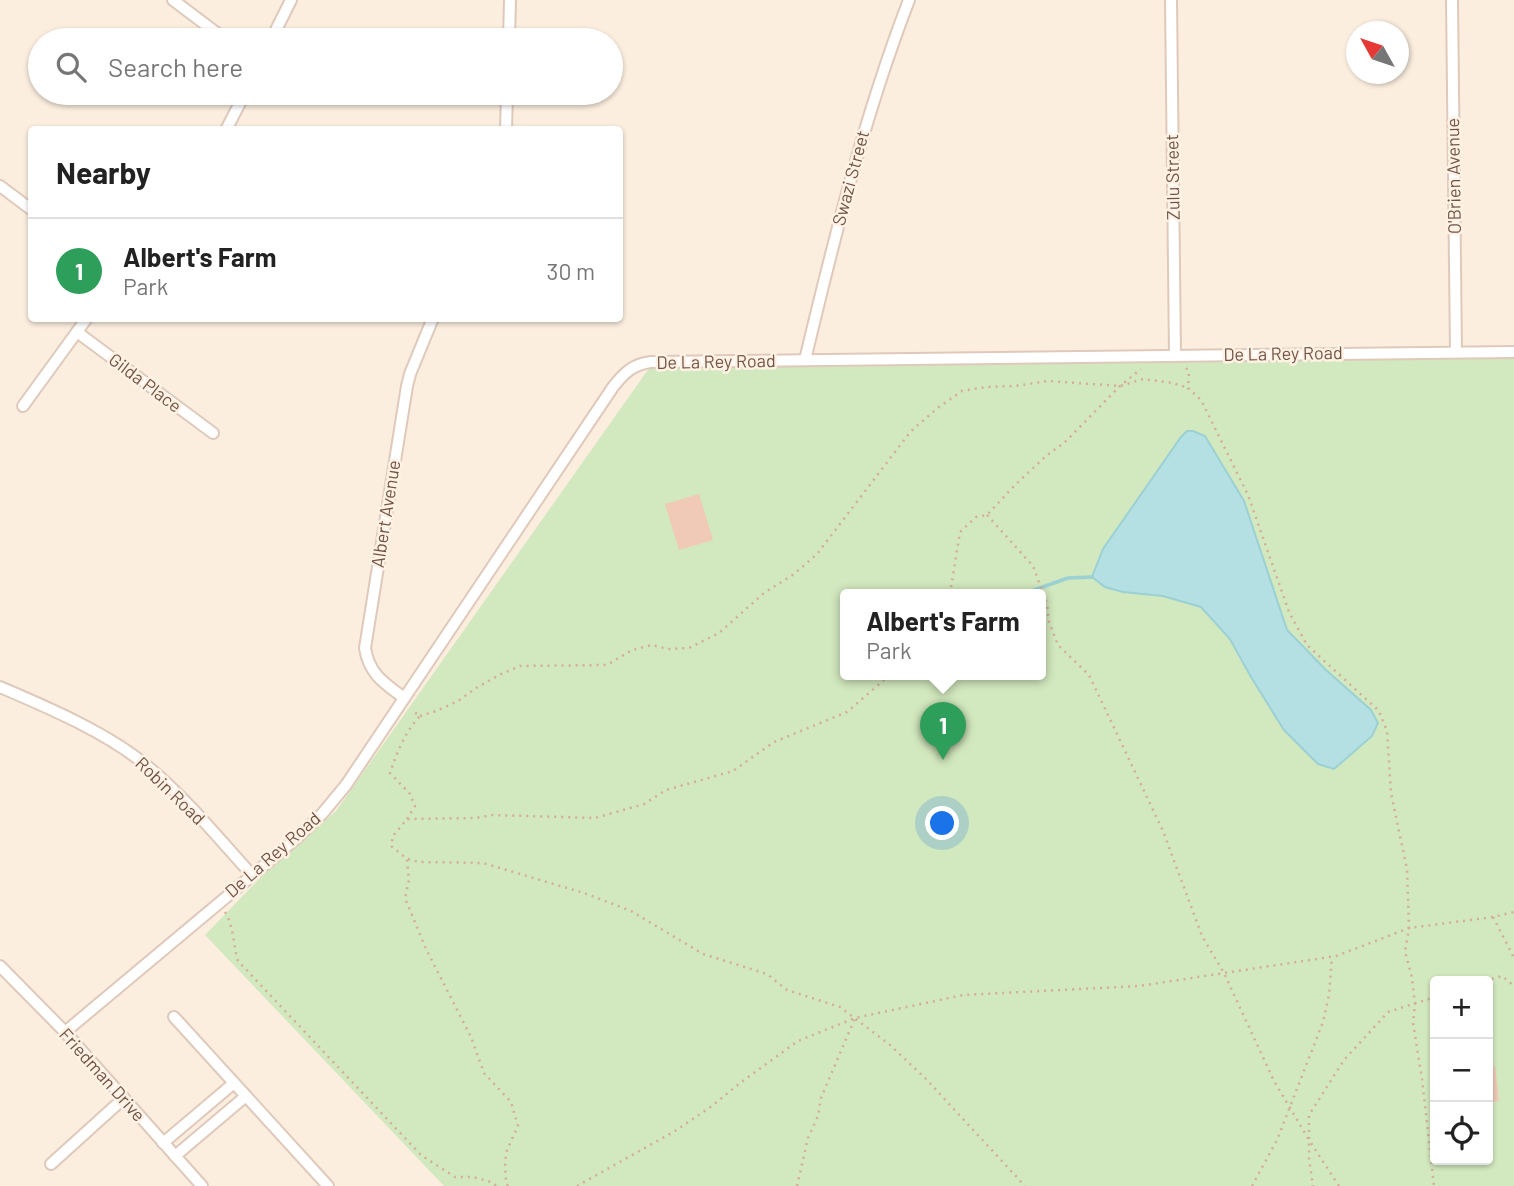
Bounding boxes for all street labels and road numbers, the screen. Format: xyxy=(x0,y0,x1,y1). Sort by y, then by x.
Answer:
street label: O'Brien Avenue xyxy=(1441,118,1465,234)
street label: Swazi Street xyxy=(827,128,873,228)
street label: Zulu Street xyxy=(1160,134,1184,220)
street label: De La Rey Road xyxy=(1223,341,1343,365)
street label: Gilda Place xyxy=(105,348,186,417)
street label: De La Rey Road xyxy=(656,349,776,373)
street label: Albert Avenue xyxy=(366,459,404,569)
street label: Robin Road xyxy=(131,752,210,829)
street label: De La Rey Road xyxy=(220,807,325,902)
street label: Friedman Drive xyxy=(55,1023,150,1126)

